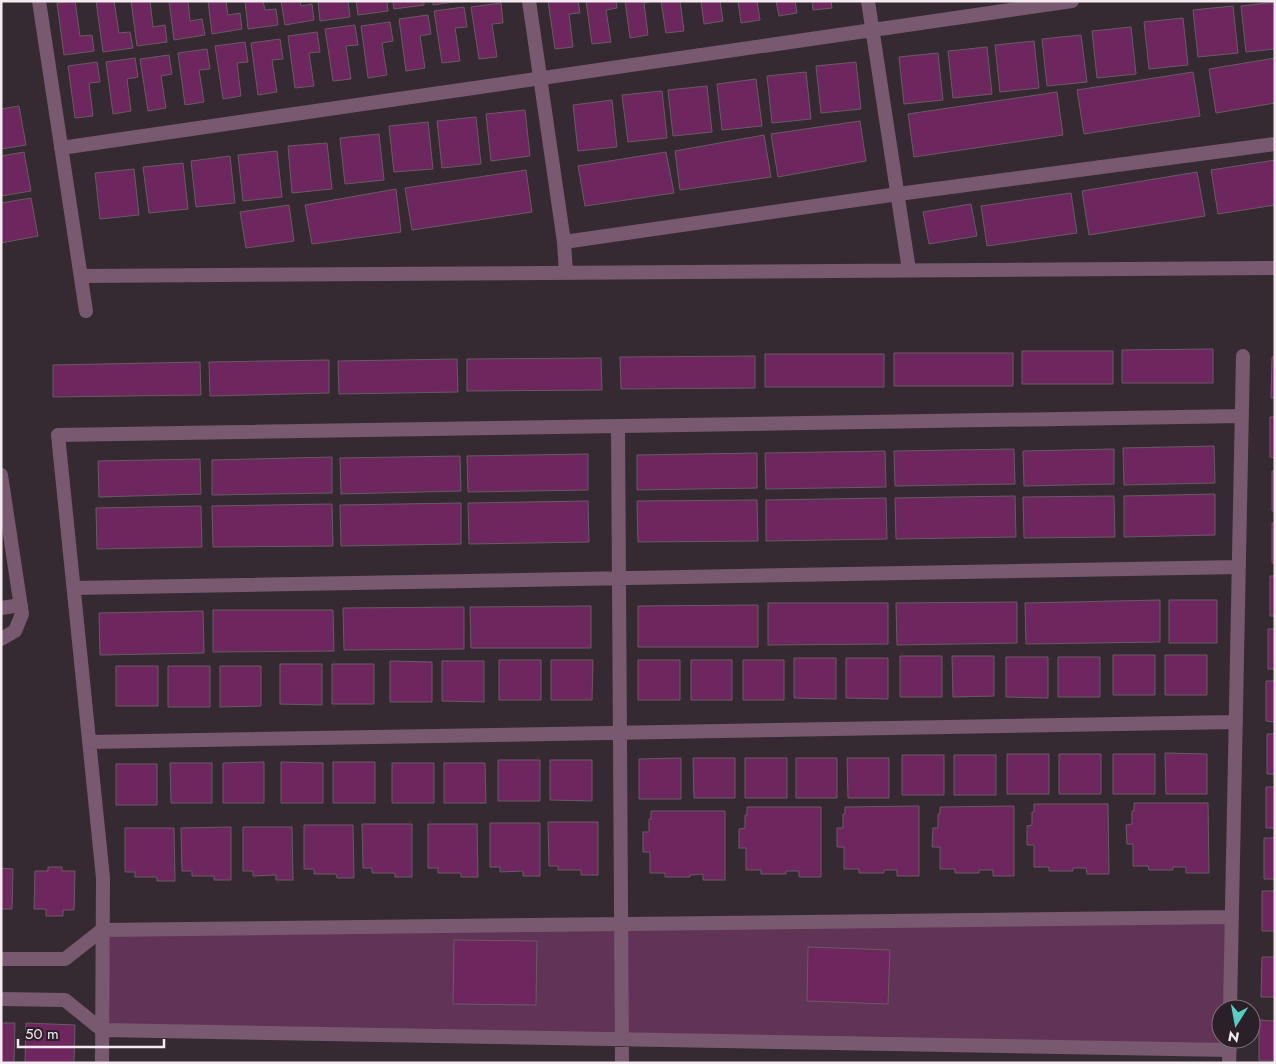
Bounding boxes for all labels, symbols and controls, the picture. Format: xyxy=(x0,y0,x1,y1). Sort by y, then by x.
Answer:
north arrow xyxy=(1211,999,1261,1049)
scale bar xyxy=(18,1016,164,1048)
text: 50 m xyxy=(25,1023,59,1045)
text: N xyxy=(1226,1026,1241,1048)

